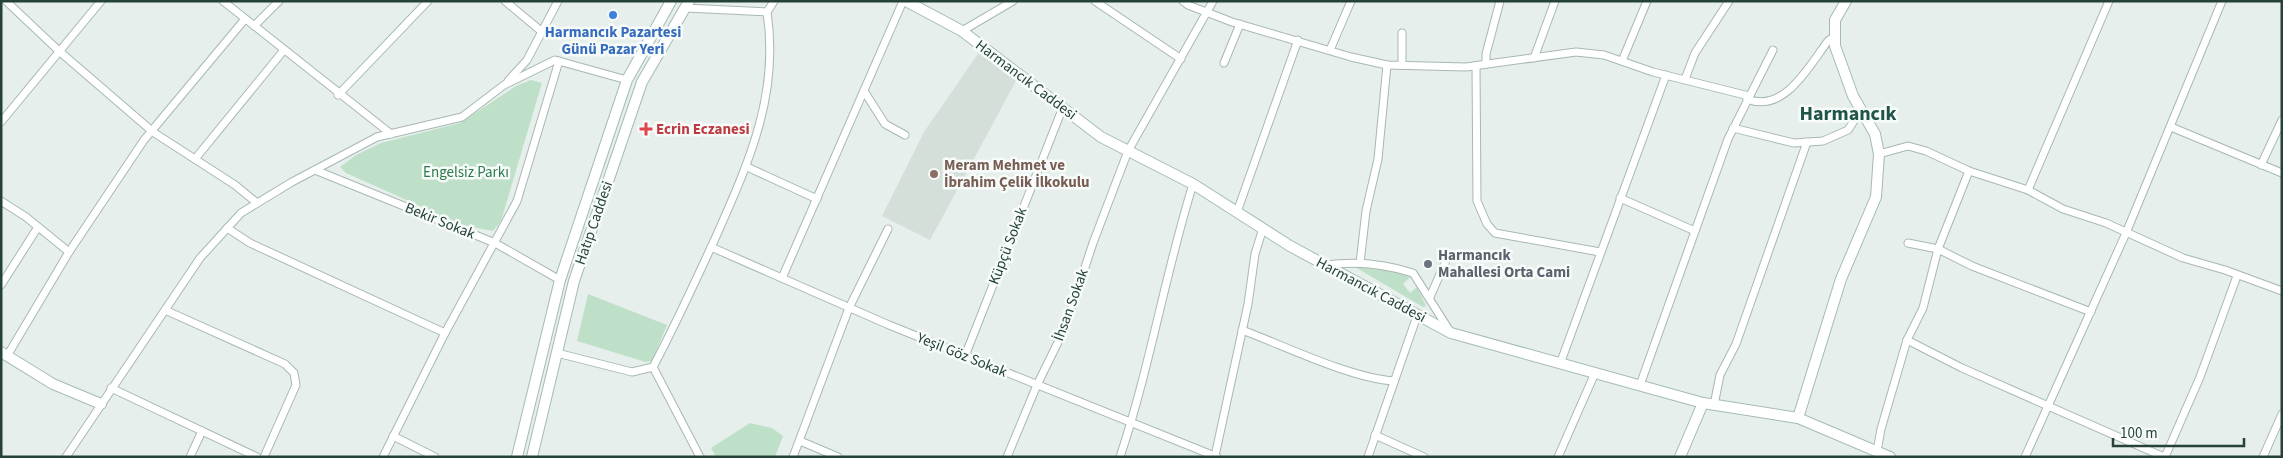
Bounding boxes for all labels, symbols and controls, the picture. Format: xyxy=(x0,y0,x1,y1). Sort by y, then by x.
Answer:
marker: Harmancık Pazartesi Günü Pazar Yeri xyxy=(607,9,619,21)
place label: Harmancık Pazartesi Günü Pazar Yeri xyxy=(545,22,681,60)
street label: Harmancık Caddesi xyxy=(971,35,1081,125)
district label: Harmancık xyxy=(1800,100,1897,128)
place label: Ecrin Eczanesi xyxy=(656,119,750,140)
marker: Ecrin Eczanesi xyxy=(640,123,652,135)
place label: Meram Mehmet ve İbrahim Çelik İlkokulu xyxy=(944,155,1089,193)
park label: Engelsiz Parkı xyxy=(423,162,509,183)
marker: Meram Mehmet ve İbrahim Çelik İlkokulu xyxy=(928,168,940,180)
street label: Hatıp Caddesi xyxy=(570,178,618,268)
street label: Bekir Sokak xyxy=(402,197,479,245)
street label: Küpçü Sokak xyxy=(984,204,1033,288)
place label: Harmancık Mahallesi Orta Cami xyxy=(1438,245,1570,283)
street label: Harmancık Caddesi xyxy=(1312,252,1430,328)
marker: Harmancık Mahallesi Orta Cami xyxy=(1422,258,1434,270)
street label: İhsan Sokak xyxy=(1048,265,1094,344)
street label: Yeşil Göz Sokak xyxy=(913,327,1011,383)
scale bar xyxy=(2113,416,2244,448)
text: 100 m xyxy=(2120,423,2158,444)

